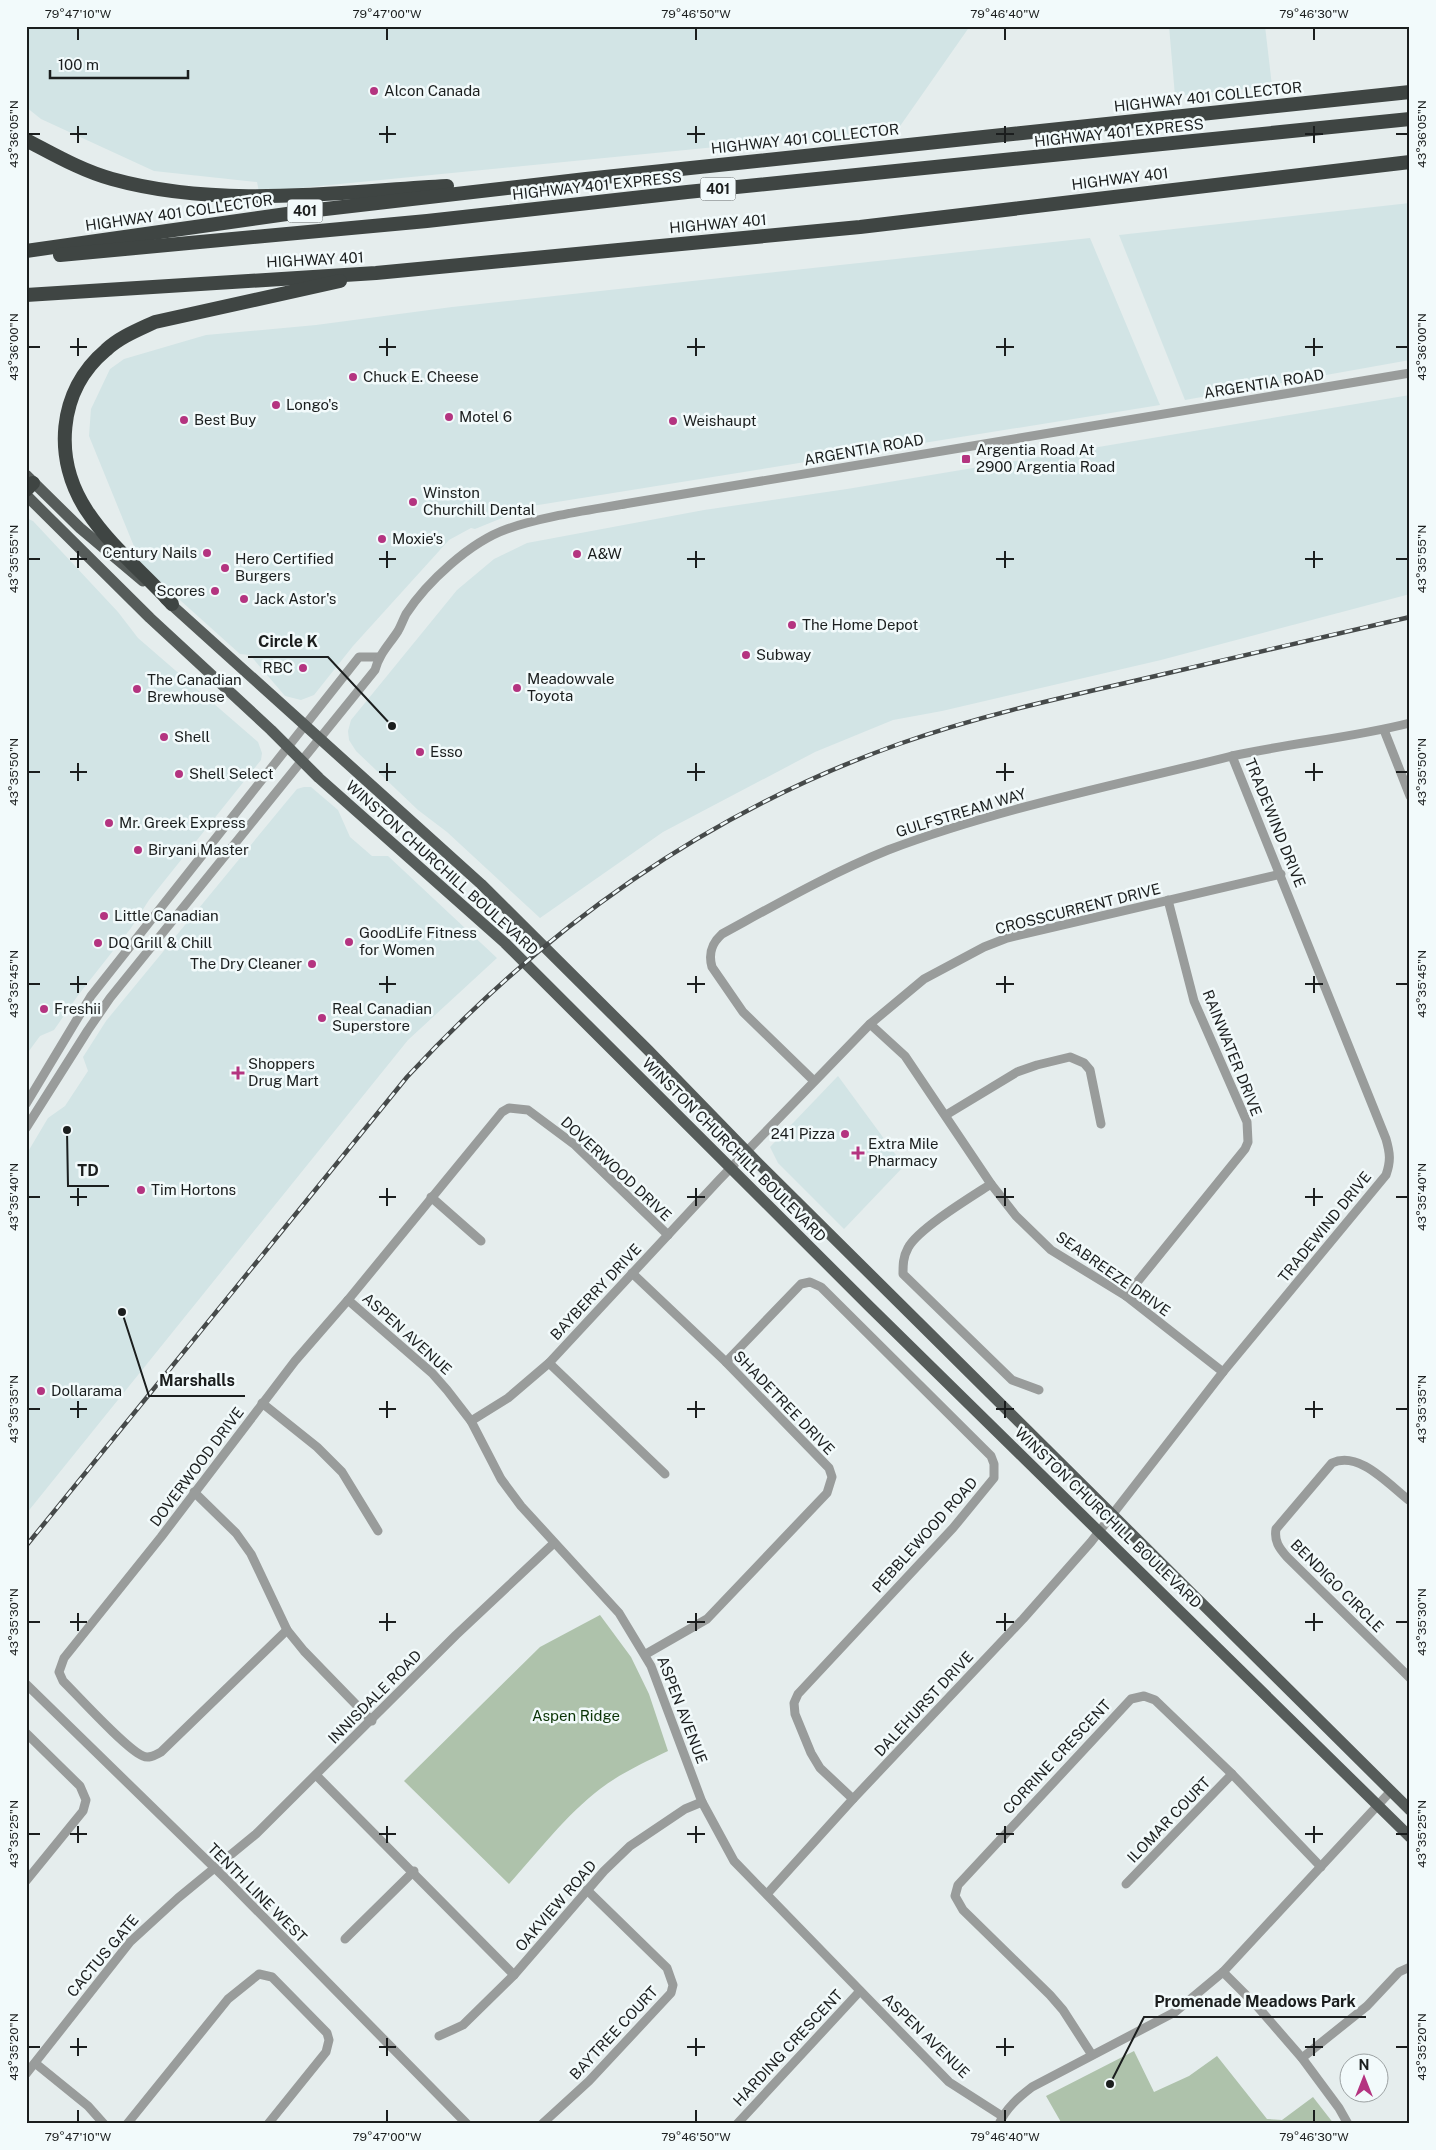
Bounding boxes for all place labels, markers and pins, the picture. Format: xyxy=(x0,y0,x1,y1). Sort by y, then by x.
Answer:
place label: Alcon Canada xyxy=(384,82,480,99)
marker: Alcon Canada xyxy=(368,85,380,97)
place label: Chuck E. Cheese xyxy=(363,368,479,385)
marker: Chuck E. Cheese xyxy=(347,371,359,383)
place label: Longo's xyxy=(286,396,338,413)
marker: Longo's xyxy=(270,399,282,411)
place label: Motel 6 xyxy=(459,408,512,425)
place label: Best Buy xyxy=(194,411,256,428)
marker: Motel 6 xyxy=(443,411,455,423)
place label: Weishaupt xyxy=(683,412,757,429)
marker: Best Buy xyxy=(178,414,190,426)
marker: Weishaupt xyxy=(667,415,679,427)
place label: Argentia Road At 2900 Argentia Road xyxy=(976,441,1115,475)
marker: Argentia Road At 2900 Argentia Road xyxy=(960,453,972,465)
place label: Winston Churchill Dental xyxy=(423,484,535,518)
marker: Winston Churchill Dental xyxy=(407,496,419,508)
place label: Moxie's xyxy=(392,530,443,547)
marker: Moxie's xyxy=(376,533,388,545)
place label: Century Nails xyxy=(102,544,197,561)
place label: A&W xyxy=(587,545,622,562)
marker: Century Nails xyxy=(201,547,213,559)
marker: A&W xyxy=(571,548,583,560)
place label: Hero Certified Burgers xyxy=(235,550,334,584)
marker: Hero Certified Burgers xyxy=(219,562,231,574)
place label: Scores xyxy=(157,582,205,599)
marker: Scores xyxy=(209,585,221,597)
place label: Jack Astor's xyxy=(254,590,336,607)
marker: Jack Astor's xyxy=(238,593,250,605)
place label: The Home Depot xyxy=(802,616,918,633)
marker: The Home Depot xyxy=(786,619,798,631)
callout: Circle K xyxy=(248,626,328,657)
place label: Subway xyxy=(756,646,811,663)
marker: Subway xyxy=(740,649,752,661)
place label: RBC xyxy=(263,659,293,676)
marker: RBC xyxy=(297,662,309,674)
place label: Meadowvale Toyota xyxy=(527,670,614,704)
place label: The Canadian Brewhouse xyxy=(147,671,242,705)
marker: Meadowvale Toyota xyxy=(511,682,523,694)
marker: The Canadian Brewhouse xyxy=(131,683,143,695)
place label: Shell xyxy=(174,728,210,745)
marker: Shell xyxy=(158,731,170,743)
place label: Esso xyxy=(430,743,463,760)
marker: Esso xyxy=(414,746,426,758)
place label: Shell Select xyxy=(189,765,274,782)
marker: Shell Select xyxy=(173,768,185,780)
place label: Mr. Greek Express xyxy=(119,814,246,831)
marker: Mr. Greek Express xyxy=(103,817,115,829)
place label: Biryani Master xyxy=(148,841,249,858)
marker: Biryani Master xyxy=(132,844,144,856)
place label: Little Canadian xyxy=(114,907,219,924)
marker: Little Canadian xyxy=(98,910,110,922)
place label: GoodLife Fitness for Women xyxy=(359,924,477,958)
place label: DQ Grill & Chill xyxy=(108,934,212,951)
marker: GoodLife Fitness for Women xyxy=(343,936,355,948)
marker: DQ Grill & Chill xyxy=(92,937,104,949)
place label: The Dry Cleaner xyxy=(190,955,302,972)
marker: The Dry Cleaner xyxy=(306,958,318,970)
place label: Freshii xyxy=(54,1000,101,1017)
place label: Real Canadian Superstore xyxy=(332,1000,432,1034)
marker: Freshii xyxy=(38,1003,50,1015)
marker: Real Canadian Superstore xyxy=(316,1012,328,1024)
place label: Shoppers Drug Mart xyxy=(248,1055,319,1089)
marker: Shoppers Drug Mart xyxy=(232,1067,244,1079)
place label: 241 Pizza xyxy=(771,1125,835,1142)
marker: 241 Pizza xyxy=(839,1128,851,1140)
place label: Extra Mile Pharmacy xyxy=(868,1135,938,1169)
marker: Extra Mile Pharmacy xyxy=(852,1147,864,1159)
callout: TD xyxy=(68,1155,109,1186)
place label: Tim Hortons xyxy=(151,1181,236,1198)
marker: Tim Hortons xyxy=(135,1184,147,1196)
callout: Marshalls xyxy=(149,1365,245,1396)
place label: Dollarama xyxy=(51,1382,122,1399)
marker: Dollarama xyxy=(35,1385,47,1397)
callout: Promenade Meadows Park xyxy=(1144,1986,1366,2017)

